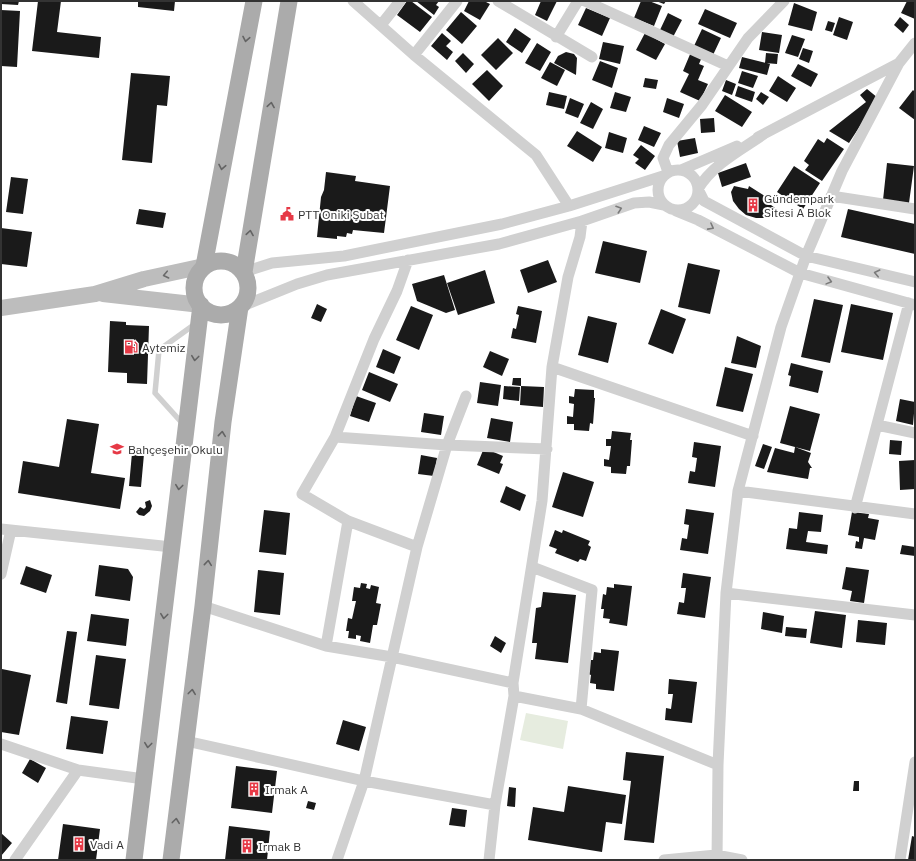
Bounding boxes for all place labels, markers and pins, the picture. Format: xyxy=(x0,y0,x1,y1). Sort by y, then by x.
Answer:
place label: Gündempark Sitesi A Blok xyxy=(764,191,835,220)
building icon: Gündempark Sitesi A Blok xyxy=(745,197,761,213)
public building icon: PTT Oniki Şubat xyxy=(279,206,295,222)
place label: PTT Oniki Şubat xyxy=(298,207,384,222)
fuel station icon: Aytemiz xyxy=(123,339,139,355)
place label: Aytemiz xyxy=(142,340,186,355)
school or university icon: Bahçeşehir Okulu xyxy=(109,441,125,457)
place label: Bahçeşehir Okulu xyxy=(128,442,223,457)
building icon: Irmak A xyxy=(246,781,262,797)
place label: Irmak A xyxy=(265,782,308,797)
building icon: Vadi A xyxy=(71,836,87,852)
place label: Vadi A xyxy=(90,837,124,852)
building icon: Irmak B xyxy=(239,838,255,854)
place label: Irmak B xyxy=(258,839,301,854)

